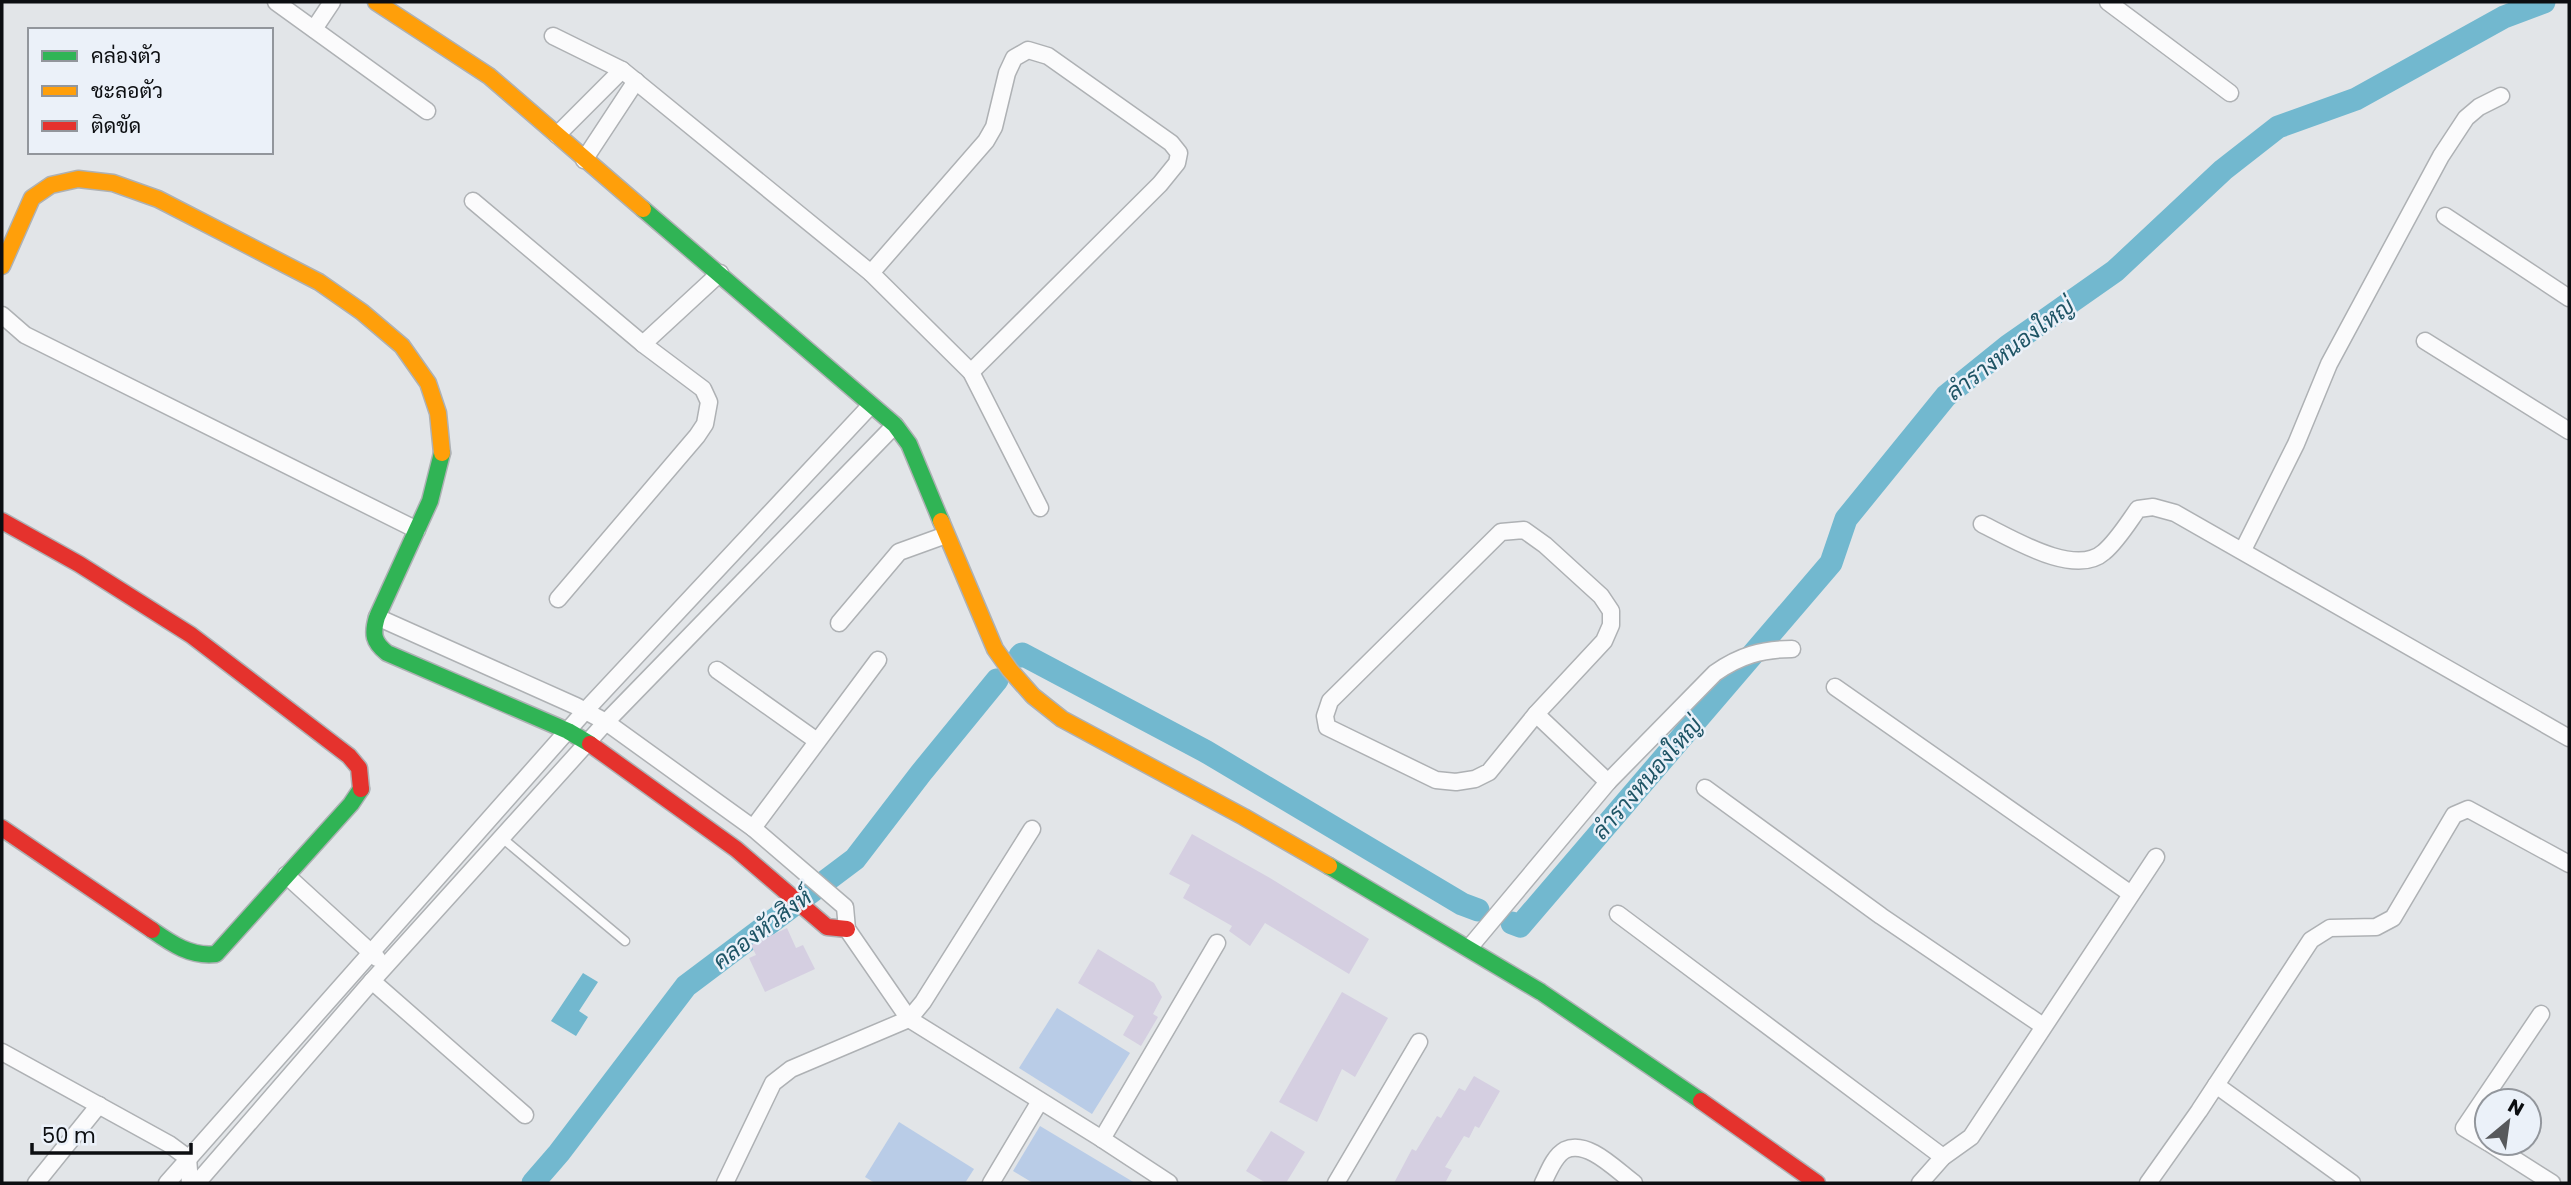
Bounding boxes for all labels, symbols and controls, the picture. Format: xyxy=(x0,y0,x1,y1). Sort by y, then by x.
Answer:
legend xyxy=(28,28,273,154)
text: คล่องตัว xyxy=(91,41,161,70)
text: ชะลอตัว xyxy=(91,76,163,105)
text: ติดขัด xyxy=(91,111,141,140)
water label: ลำรางหนองใหญ่ xyxy=(1939,290,2082,408)
water label: ลำรางหนองใหญ่ xyxy=(1585,709,1710,846)
water label: คลองหัวสิงห์ xyxy=(706,880,820,977)
north arrow xyxy=(2473,1087,2543,1157)
text: N xyxy=(2503,1092,2529,1123)
scale bar xyxy=(32,1112,191,1156)
text: 50 m xyxy=(42,1121,96,1150)

